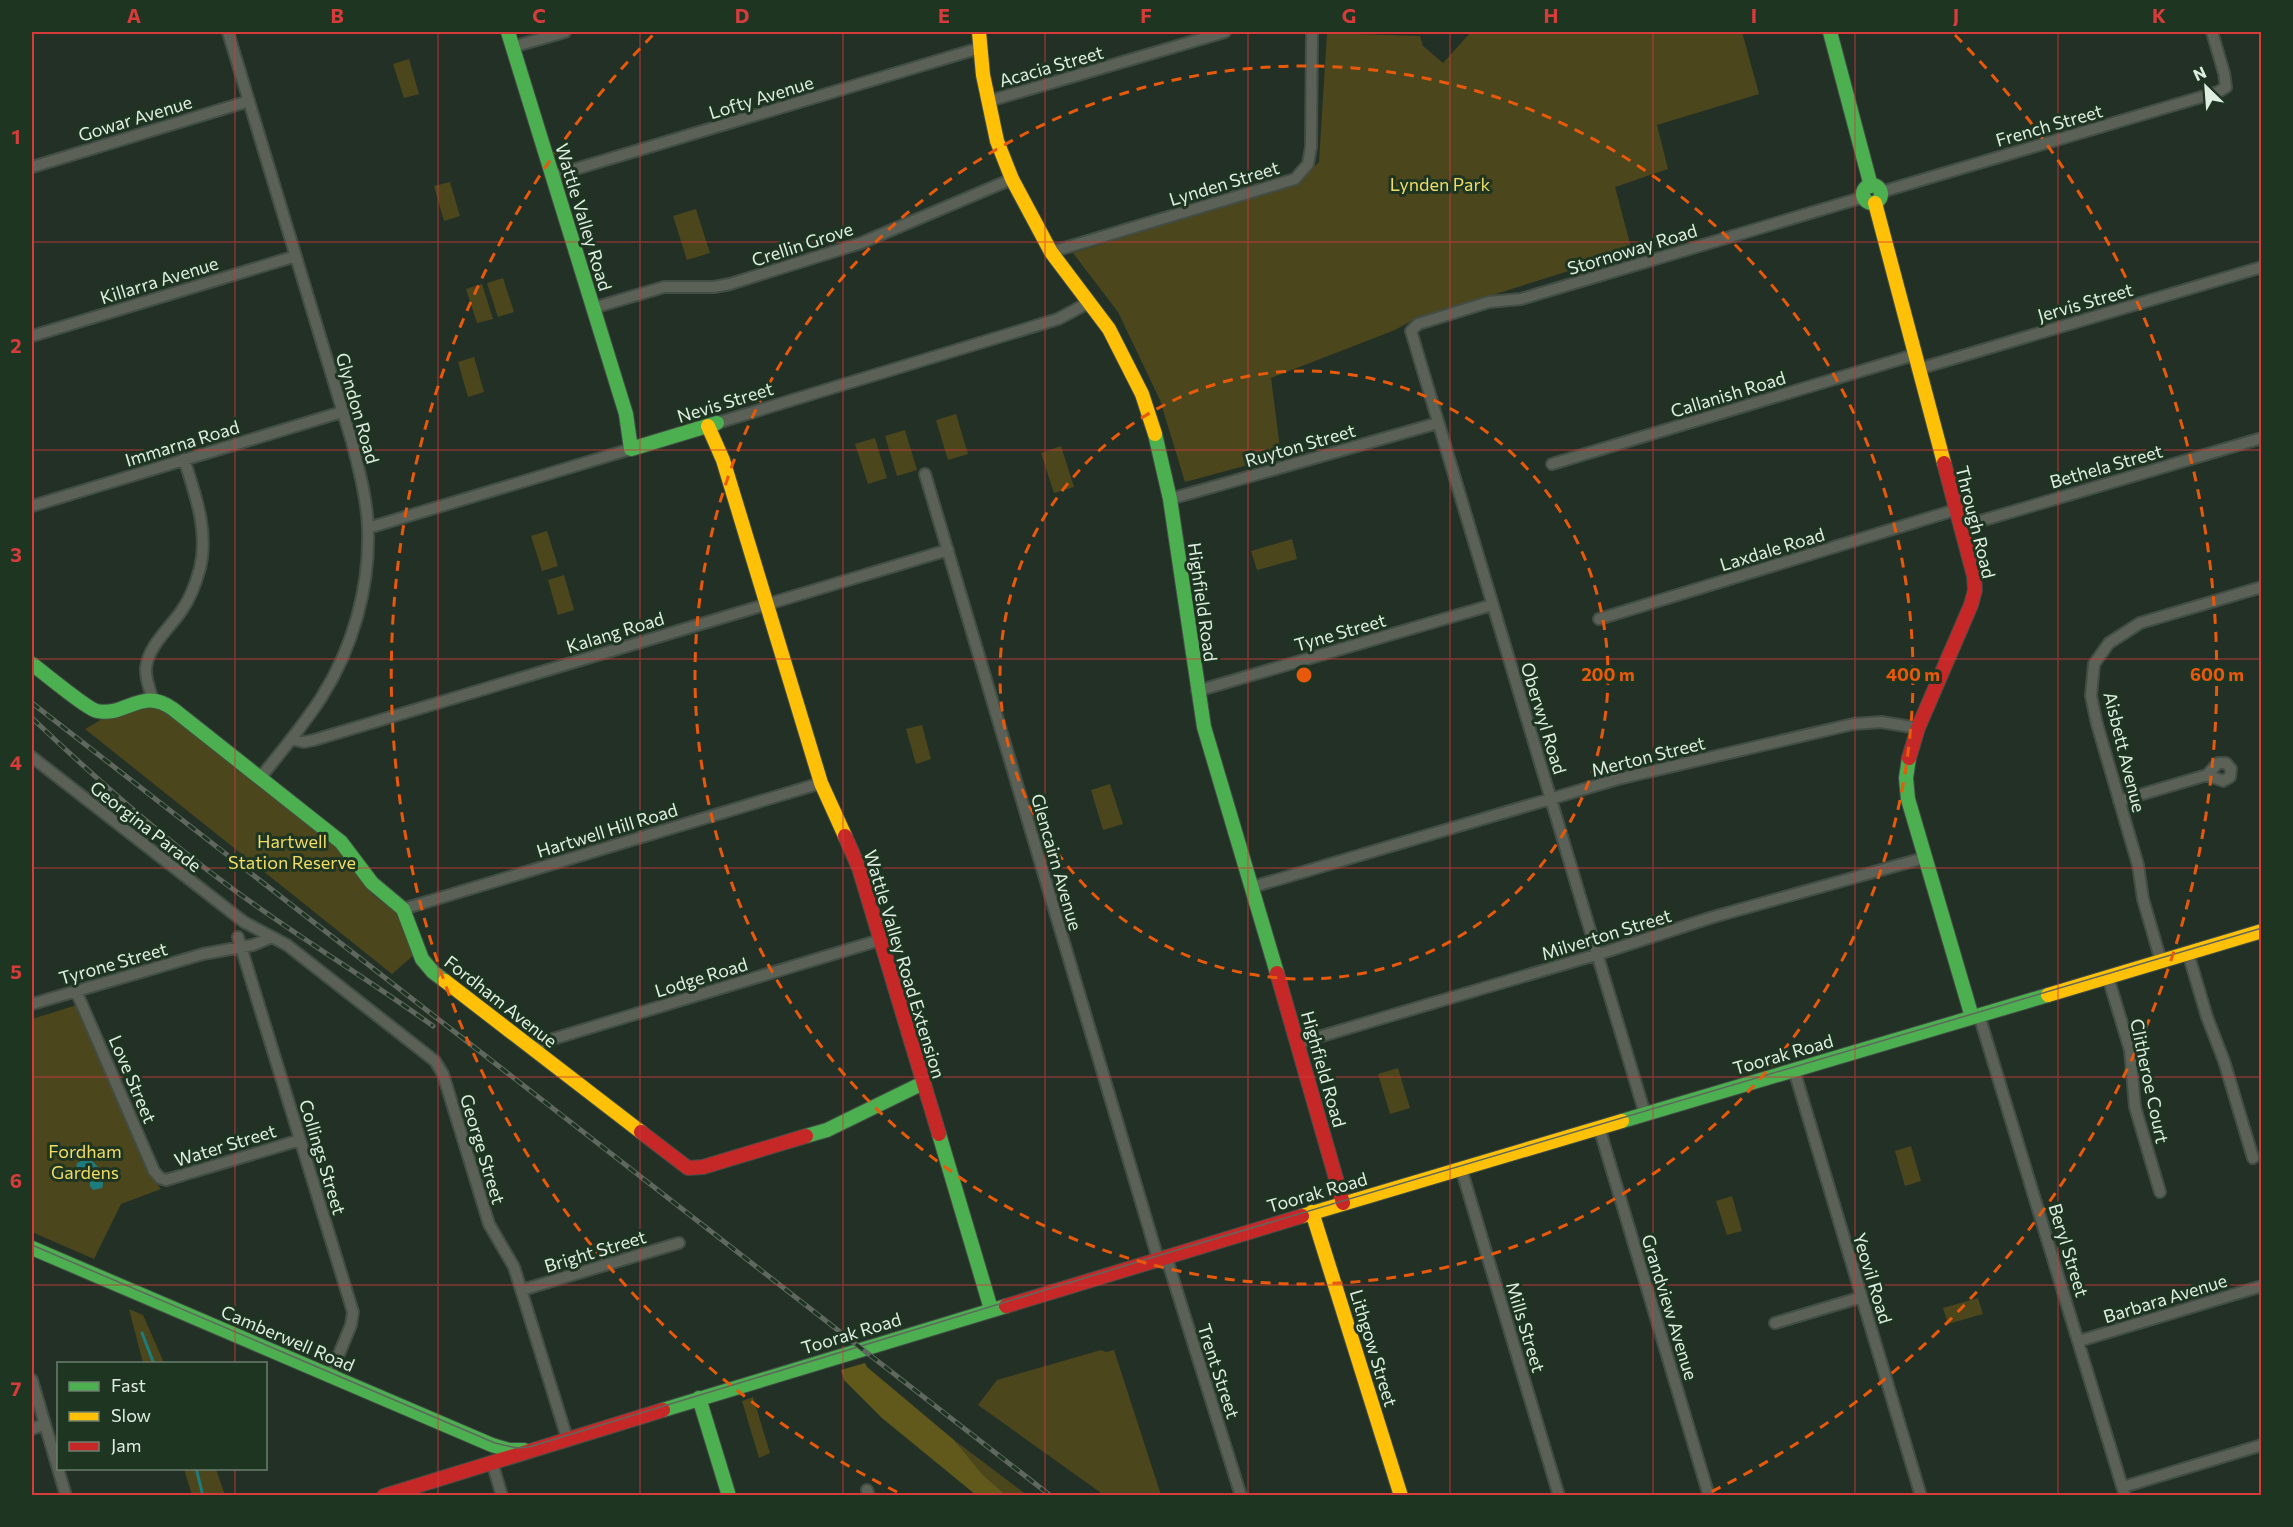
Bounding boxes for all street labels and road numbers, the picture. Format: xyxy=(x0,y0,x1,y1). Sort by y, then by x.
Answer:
street label: Acacia Street xyxy=(996,41,1106,91)
street label: Lofty Avenue xyxy=(706,71,816,123)
street label: Gowar Avenue xyxy=(75,90,195,146)
street label: French Street xyxy=(1993,99,2105,151)
street label: Wattle Valley Road xyxy=(551,141,617,293)
street label: Lynden Street xyxy=(1166,156,1282,210)
street label: Crellin Grove xyxy=(749,217,855,271)
street label: Stornoway Road xyxy=(1564,219,1700,279)
street label: Killarra Avenue xyxy=(97,252,221,308)
street label: Jervis Street xyxy=(2035,278,2135,326)
street label: Glyndon Road xyxy=(332,350,384,466)
street label: Callanish Road xyxy=(1668,366,1788,422)
street label: Nevis Street xyxy=(674,377,776,427)
street label: Immarna Road xyxy=(122,415,242,471)
street label: Ruyton Street xyxy=(1242,419,1358,471)
street label: Bethela Street xyxy=(2047,439,2165,493)
street label: Through Road xyxy=(1951,464,2001,580)
street label: Laxdale Road xyxy=(1717,523,1827,575)
street label: Highfield Road xyxy=(1184,541,1222,663)
street label: Kalang Road xyxy=(563,607,667,657)
street label: Tyne Street xyxy=(1292,608,1388,656)
street label: Oberwyl Road xyxy=(1517,659,1571,777)
street label: Aisbett Avenue xyxy=(2099,689,2151,815)
street label: Merton Street xyxy=(1589,731,1707,781)
street label: Georgina Parade xyxy=(86,776,206,876)
street label: Glencairn Avenue xyxy=(1027,791,1087,933)
street label: Hartwell Hill Road xyxy=(534,798,680,862)
street label: Wattle Valley Road Extension xyxy=(860,847,950,1081)
street label: Milverton Street xyxy=(1538,904,1674,964)
street label: Tyrone Street xyxy=(56,937,170,989)
street label: Fordham Avenue xyxy=(440,950,562,1052)
street label: Lodge Road xyxy=(652,952,750,1002)
street label: Highfield Road xyxy=(1297,1008,1351,1130)
street label: Clitheroe Court xyxy=(2126,1017,2174,1145)
street label: Toorak Road xyxy=(1730,1029,1836,1079)
street label: Love Street xyxy=(105,1032,161,1126)
street label: George Street xyxy=(456,1091,510,1207)
street label: Collings Street xyxy=(295,1097,351,1217)
street label: Water Street xyxy=(172,1119,278,1171)
street label: Toorak Road xyxy=(1264,1167,1370,1217)
street label: Beryl Street xyxy=(2044,1201,2094,1299)
street label: Bright Street xyxy=(541,1225,649,1277)
street label: Yeovil Road xyxy=(1849,1230,1897,1326)
street label: Grandview Avenue xyxy=(1637,1231,1703,1383)
street label: Barbara Avenue xyxy=(2100,1269,2230,1327)
street label: Mills Street xyxy=(1502,1279,1550,1375)
street label: Lithgow Street xyxy=(1346,1287,1402,1409)
street label: Camberwell Road xyxy=(218,1300,358,1376)
street label: Toorak Road xyxy=(798,1307,904,1359)
street label: Trent Street xyxy=(1193,1321,1245,1421)

